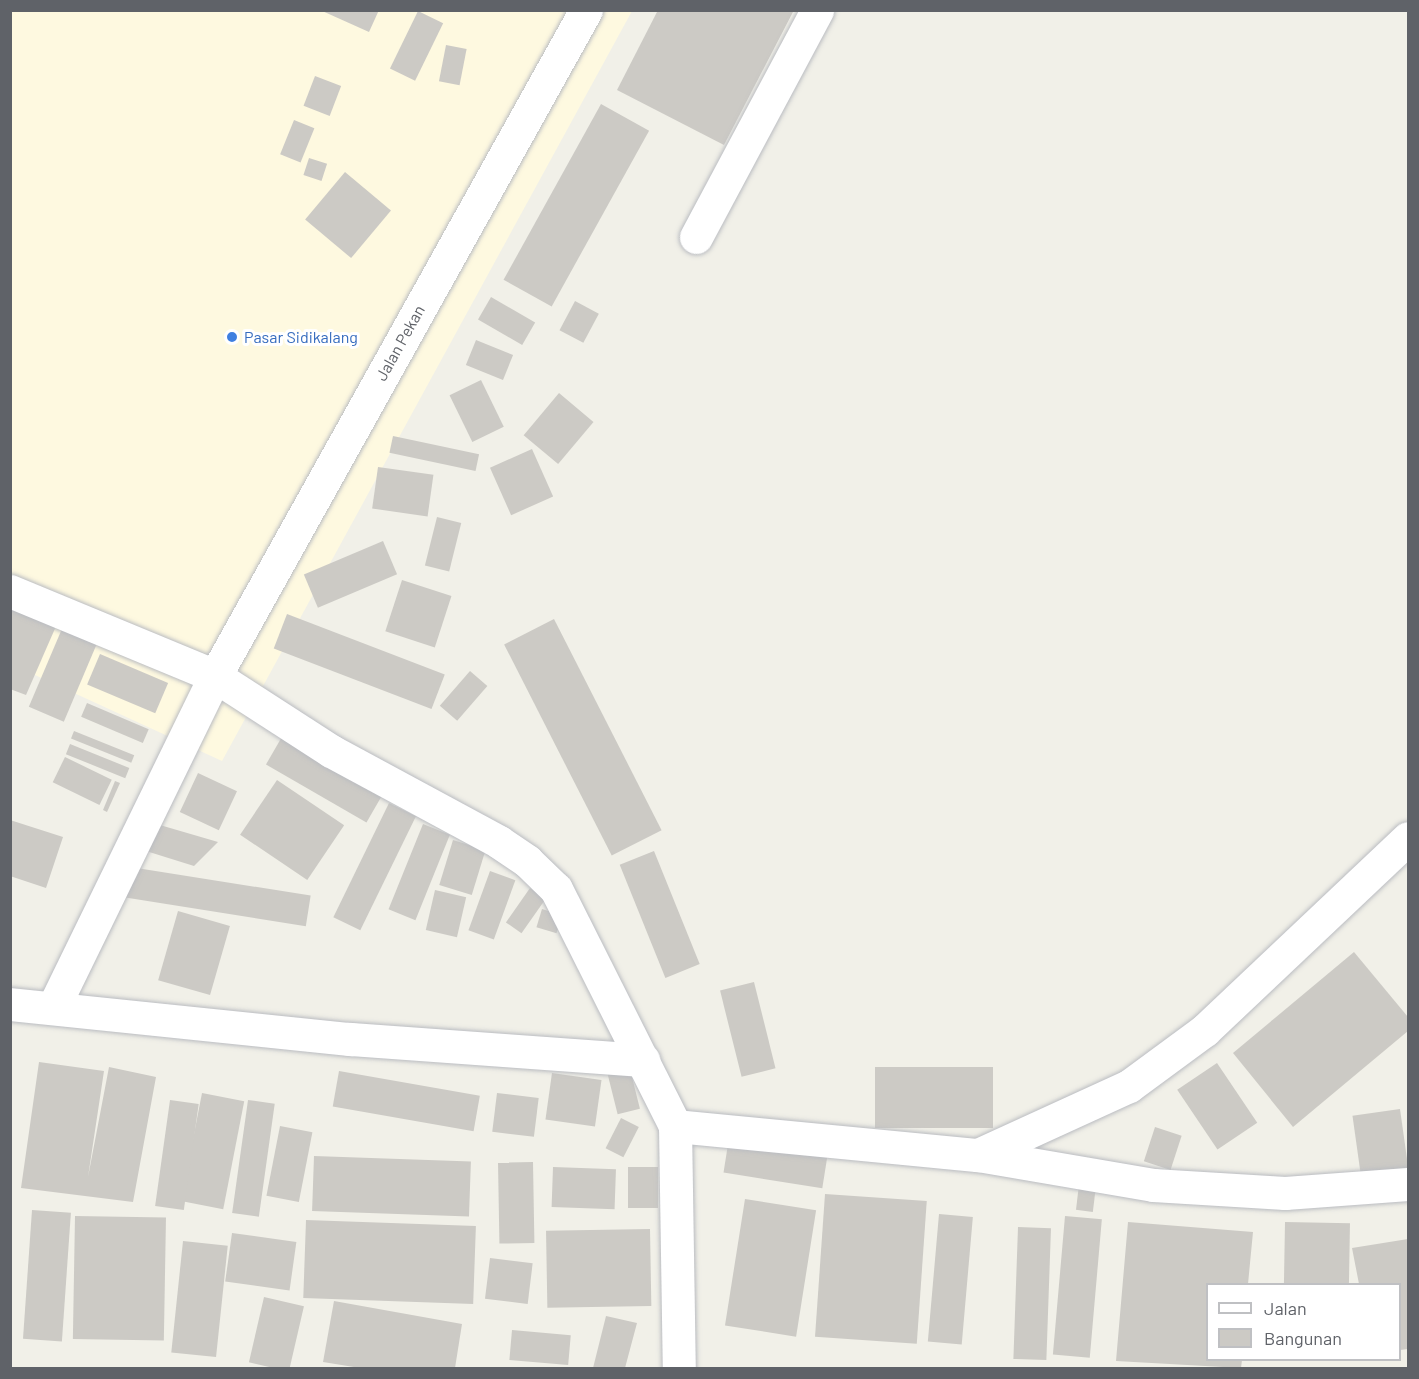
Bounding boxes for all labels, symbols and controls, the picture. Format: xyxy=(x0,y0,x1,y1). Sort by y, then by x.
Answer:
street label: Jalan Pekan xyxy=(371,302,429,384)
place label: Pasar Sidikalang xyxy=(244,327,358,347)
marker: Pasar Sidikalang xyxy=(225,330,239,344)
legend xyxy=(1206,1283,1401,1361)
text: Jalan xyxy=(1264,1297,1307,1319)
text: Bangunan xyxy=(1264,1327,1342,1349)

